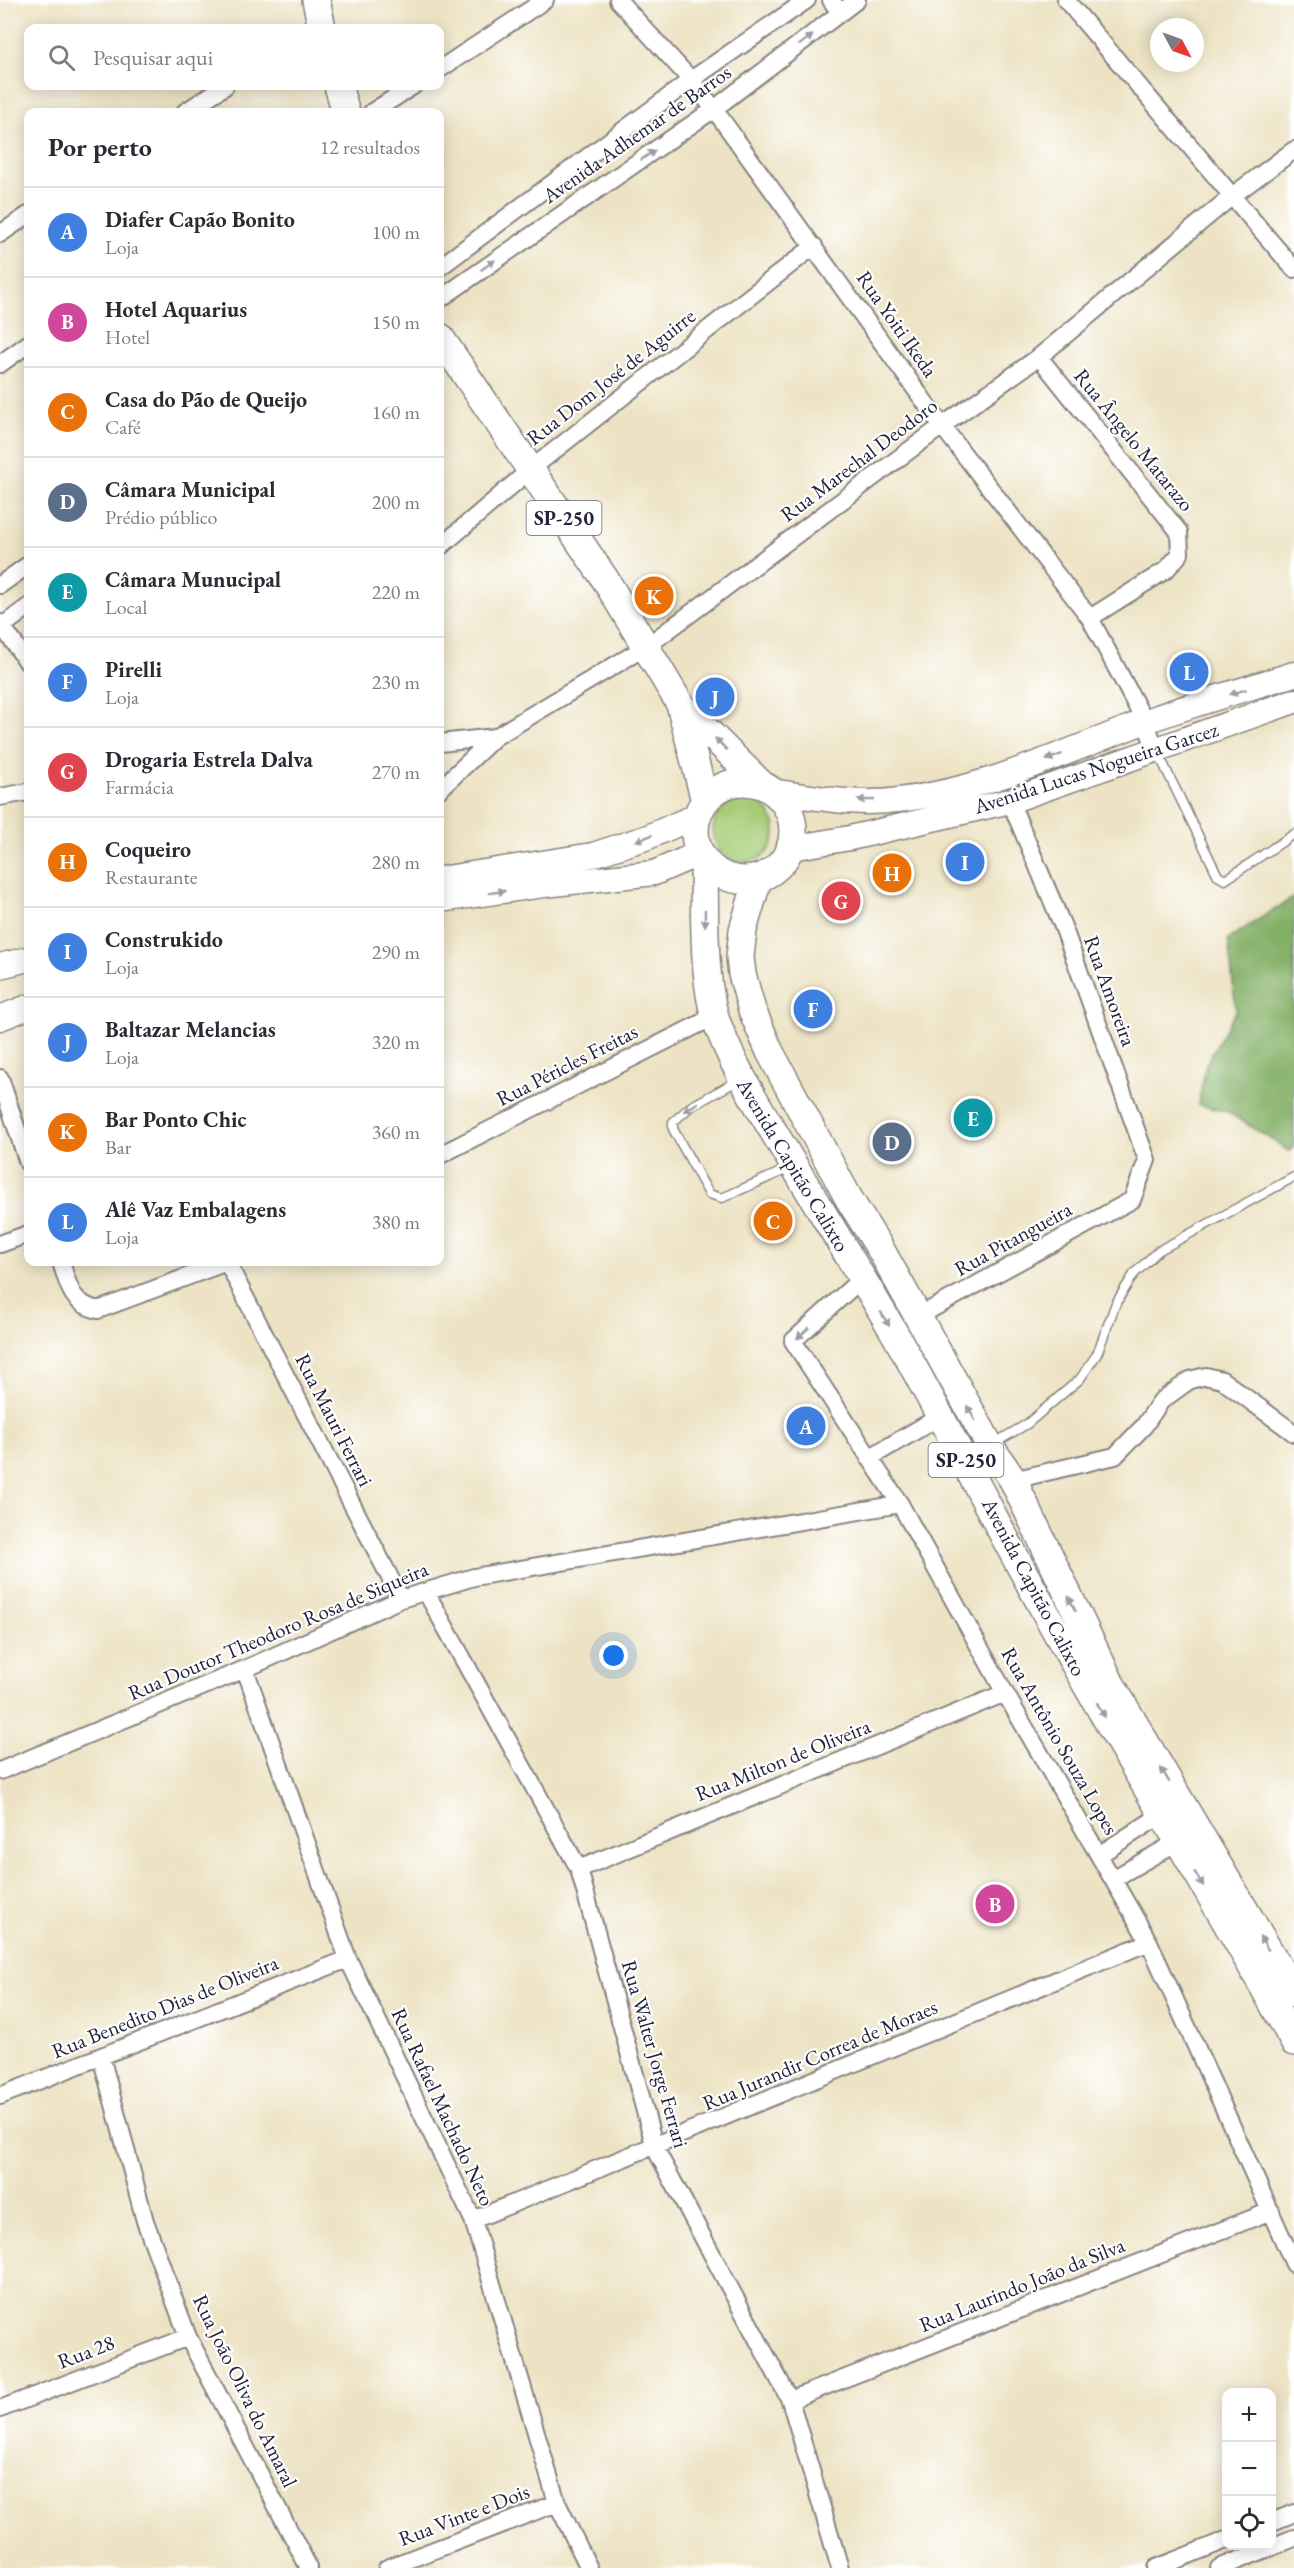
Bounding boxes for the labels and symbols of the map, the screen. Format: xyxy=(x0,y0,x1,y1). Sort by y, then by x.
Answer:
north arrow xyxy=(1150,18,1204,72)
one-way arrow xyxy=(798,34,813,46)
street label: Avenida Adhemar de Barros xyxy=(536,58,737,210)
one-way arrow xyxy=(640,149,656,161)
one-way arrow xyxy=(479,260,496,271)
street label: Rua Yoiti Ikeda xyxy=(851,265,944,383)
street label: Rua Dom José de Aguirre xyxy=(521,302,701,451)
street label: Rua Ângelo Matarazo xyxy=(1068,363,1200,517)
street label: Rua Marechal Deodoro xyxy=(775,392,943,528)
road number: SP-250 xyxy=(526,501,602,535)
pin: K xyxy=(634,574,674,618)
pin: L xyxy=(1170,650,1208,694)
pin: J xyxy=(696,674,734,720)
one-way arrow xyxy=(1229,688,1247,697)
street label: Avenida Lucas Nogueira Garcez xyxy=(969,715,1222,820)
one-way arrow xyxy=(715,738,729,752)
one-way arrow xyxy=(1045,752,1063,762)
one-way arrow xyxy=(856,795,875,805)
one-way arrow xyxy=(635,833,653,843)
pin: I xyxy=(946,840,984,884)
pin: H xyxy=(872,850,912,896)
pin: G xyxy=(822,878,860,924)
one-way arrow xyxy=(488,887,507,896)
one-way arrow xyxy=(700,908,710,927)
street label: Rua Amoreira xyxy=(1078,932,1143,1050)
pin: F xyxy=(794,986,832,1032)
street label: Rua Péricles Freitas xyxy=(492,1017,642,1112)
street label: Avenida Capitão Calixto xyxy=(731,1074,855,1256)
pin: E xyxy=(954,1096,992,1140)
one-way arrow xyxy=(682,1102,699,1112)
pin: D xyxy=(872,1120,912,1164)
street label: Rua Pitangueira xyxy=(949,1195,1077,1282)
pin: C xyxy=(754,1198,792,1244)
one-way arrow xyxy=(880,1311,891,1327)
one-way arrow xyxy=(795,1326,810,1340)
street label: Rua Mauri Ferrari xyxy=(289,1349,380,1491)
pin: A xyxy=(786,1404,826,1448)
one-way arrow xyxy=(966,1405,977,1421)
road number: SP-250 xyxy=(928,1443,1004,1477)
street label: Avenida Capitão Calixto xyxy=(976,1492,1093,1680)
street label: Rua Doutor Theodoro Rosa de Siqueira xyxy=(124,1555,433,1706)
one-way arrow xyxy=(1068,1595,1077,1612)
your location xyxy=(599,1641,628,1670)
street label: Rua Antônio Souza Lopes xyxy=(996,1642,1125,1840)
one-way arrow xyxy=(1096,1702,1106,1719)
street label: Rua Milton de Oliveira xyxy=(691,1712,875,1807)
one-way arrow xyxy=(1160,1766,1170,1783)
one-way arrow xyxy=(1194,1871,1205,1887)
pin: B xyxy=(976,1882,1014,1926)
one-way arrow xyxy=(1259,1935,1270,1951)
street label: Rua Benedito Dias de Oliveira xyxy=(48,1948,283,2064)
street label: Rua Walter Jorge Ferrari xyxy=(616,1957,695,2151)
street label: Rua Jurandir Correa de Moraes xyxy=(698,1993,942,2116)
street label: Rua Rafael Machado Neto xyxy=(386,2003,501,2210)
street label: Rua Laurindo João da Silva xyxy=(915,2231,1129,2338)
street label: Rua João Oliva do Amaral xyxy=(187,2290,304,2492)
street label: Rua 28 xyxy=(54,2328,118,2375)
street label: Rua Vinte e Dois xyxy=(395,2477,533,2552)

